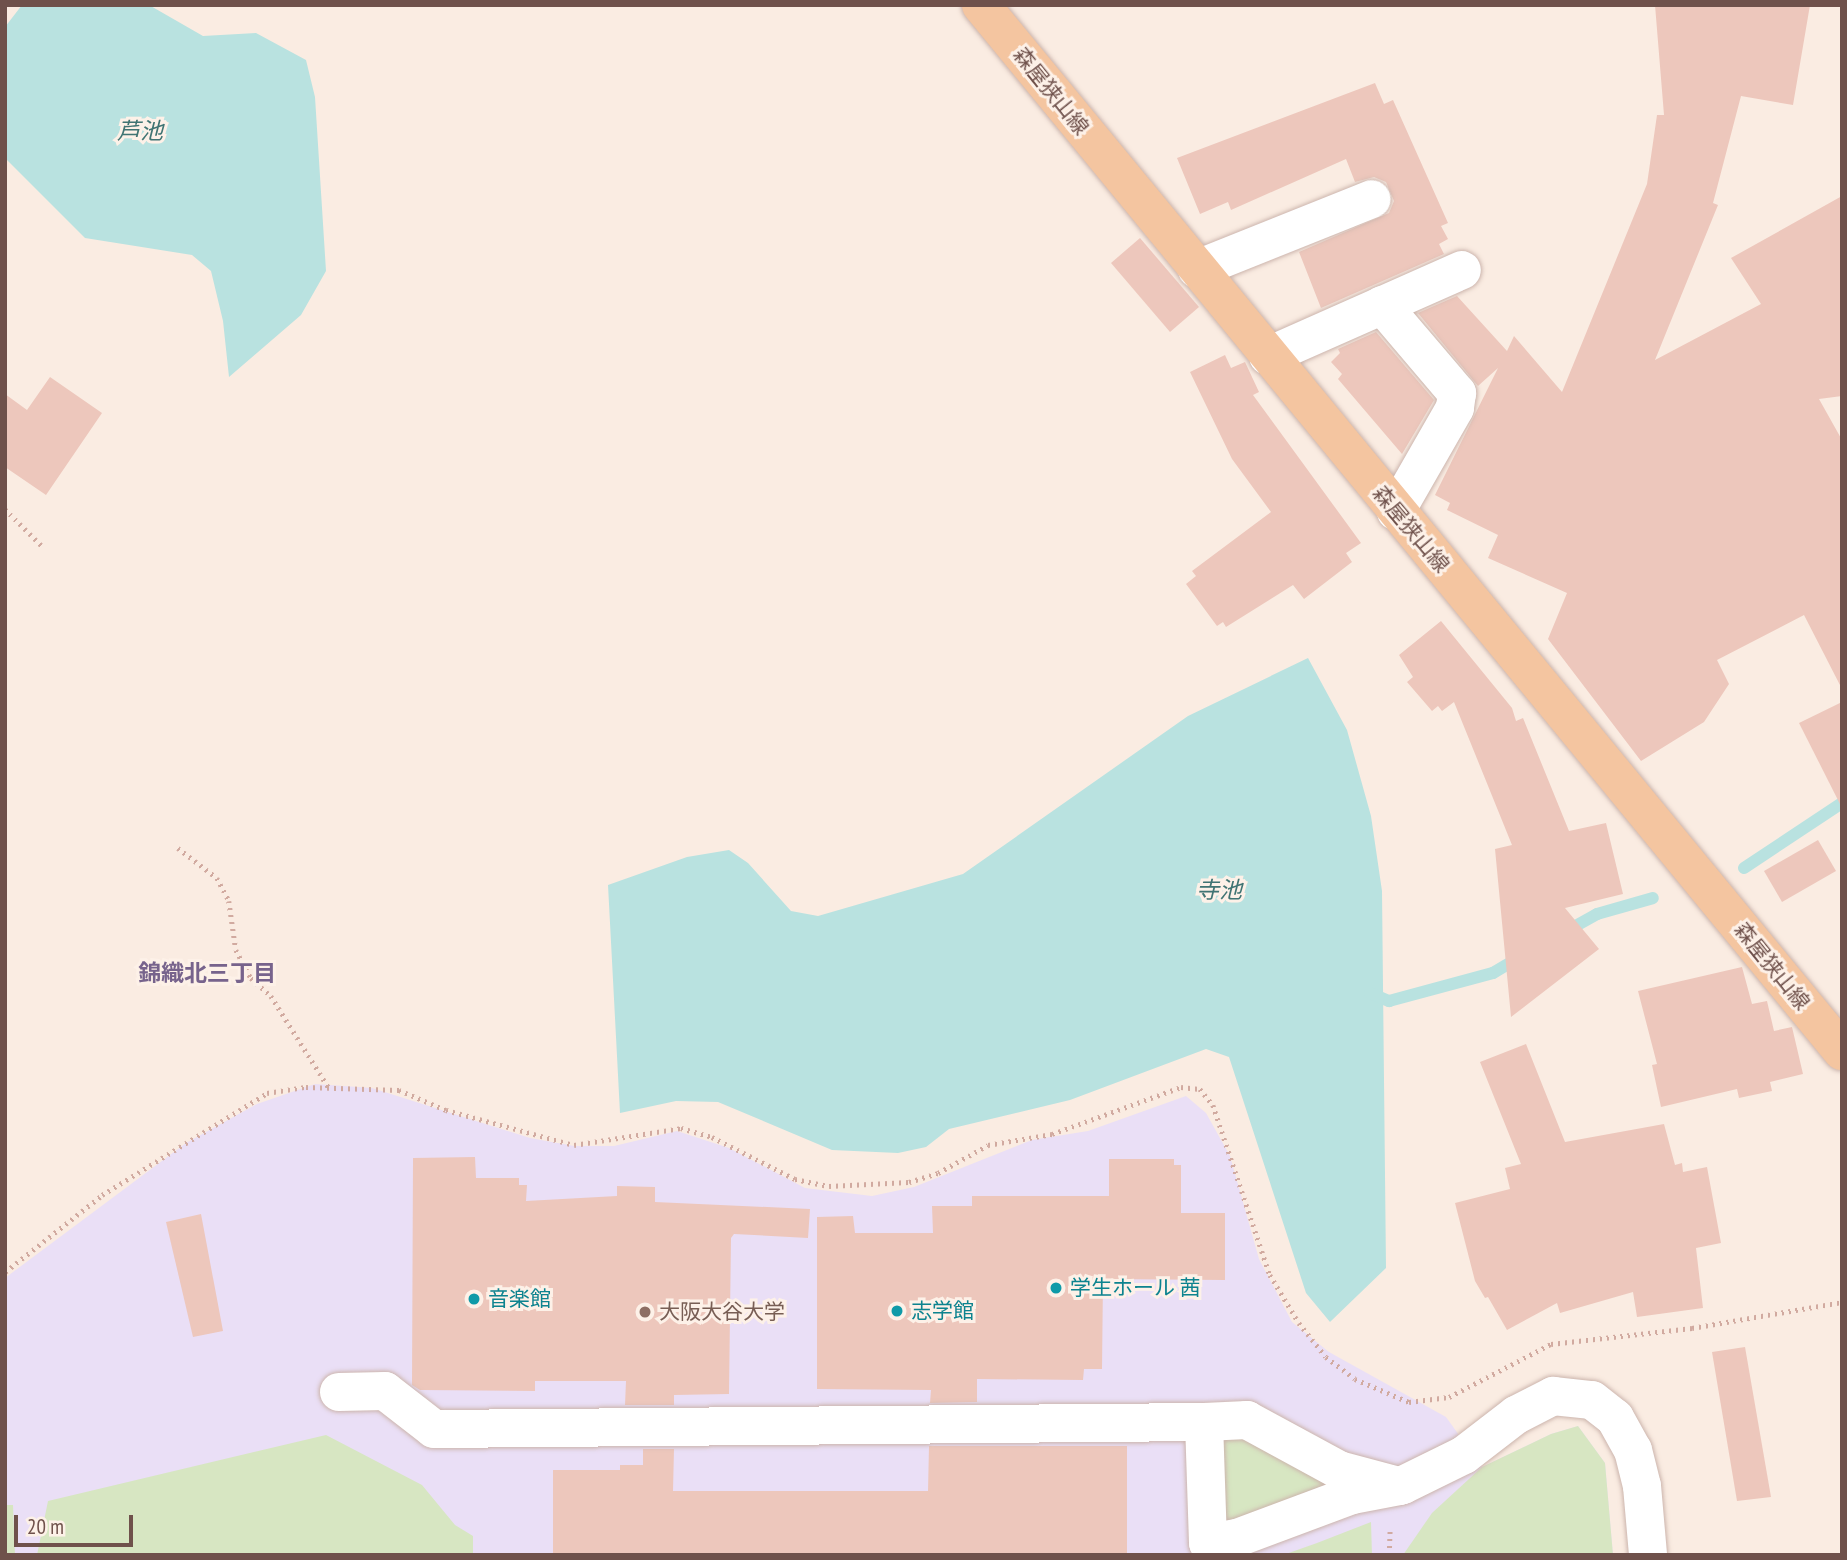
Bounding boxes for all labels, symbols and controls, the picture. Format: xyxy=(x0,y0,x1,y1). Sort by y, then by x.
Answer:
street label: 森屋狭山線 xyxy=(1008,42,1094,140)
water label: 芦池 xyxy=(117,117,163,145)
street label: 森屋狭山線 xyxy=(1368,481,1454,577)
water label: 寺池 xyxy=(1196,876,1242,904)
street label: 森屋狭山線 xyxy=(1729,917,1815,1015)
district label: 錦織北三丁目 xyxy=(138,959,276,987)
place label: 学生ホール 茜 xyxy=(1070,1275,1200,1301)
marker: 学生ホール 茜 xyxy=(1048,1280,1064,1296)
place label: 音楽館 xyxy=(488,1286,551,1312)
marker: 音楽館 xyxy=(466,1291,482,1307)
place label: 志学館 xyxy=(911,1298,974,1324)
place label: 大阪大谷大学 xyxy=(659,1299,785,1325)
marker: 志学館 xyxy=(889,1303,905,1319)
marker: 大阪大谷大学 xyxy=(637,1304,653,1320)
scale bar xyxy=(18,1500,136,1544)
text: 20 m xyxy=(27,1513,64,1540)

